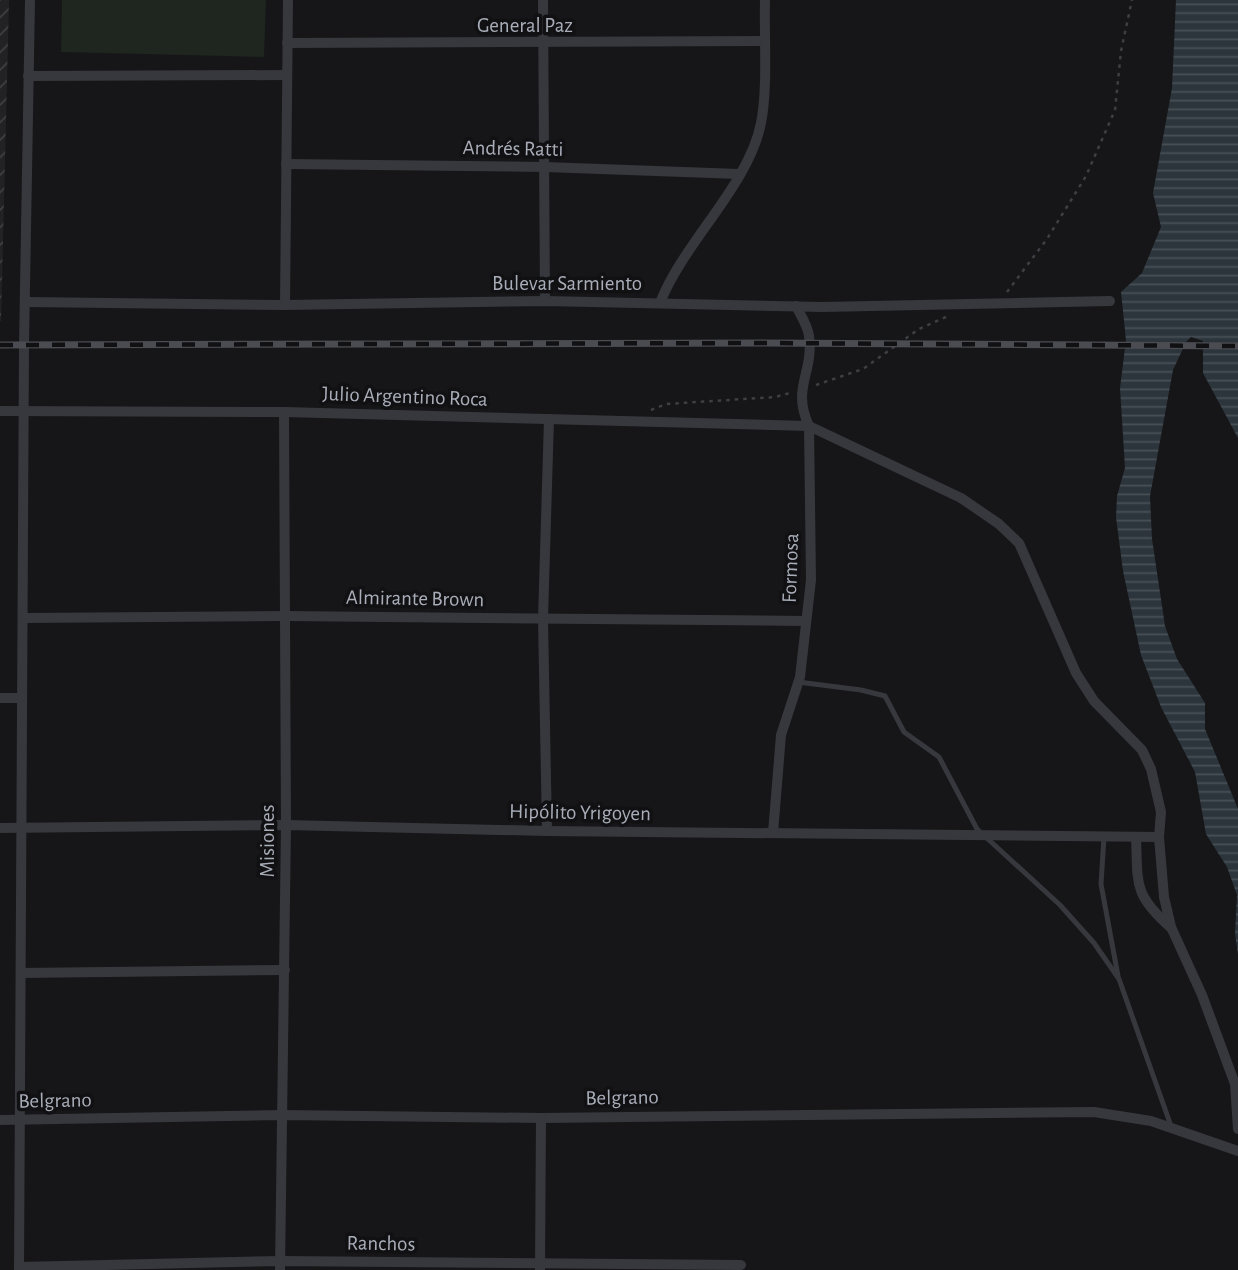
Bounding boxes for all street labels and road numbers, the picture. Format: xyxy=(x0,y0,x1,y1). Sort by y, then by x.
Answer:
street label: General Paz xyxy=(477,15,573,36)
street label: Andrés Ratti xyxy=(462,137,564,160)
street label: Bulevar Sarmiento xyxy=(492,273,642,294)
street label: Julio Argentino Roca xyxy=(322,383,488,410)
street label: Formosa xyxy=(779,532,802,603)
street label: Almirante Brown xyxy=(346,587,484,610)
street label: Hipólito Yrigoyen xyxy=(509,801,651,824)
street label: Misiones xyxy=(257,805,278,877)
street label: Belgrano xyxy=(585,1086,659,1109)
street label: Belgrano xyxy=(18,1089,92,1112)
street label: Ranchos xyxy=(346,1232,415,1255)

